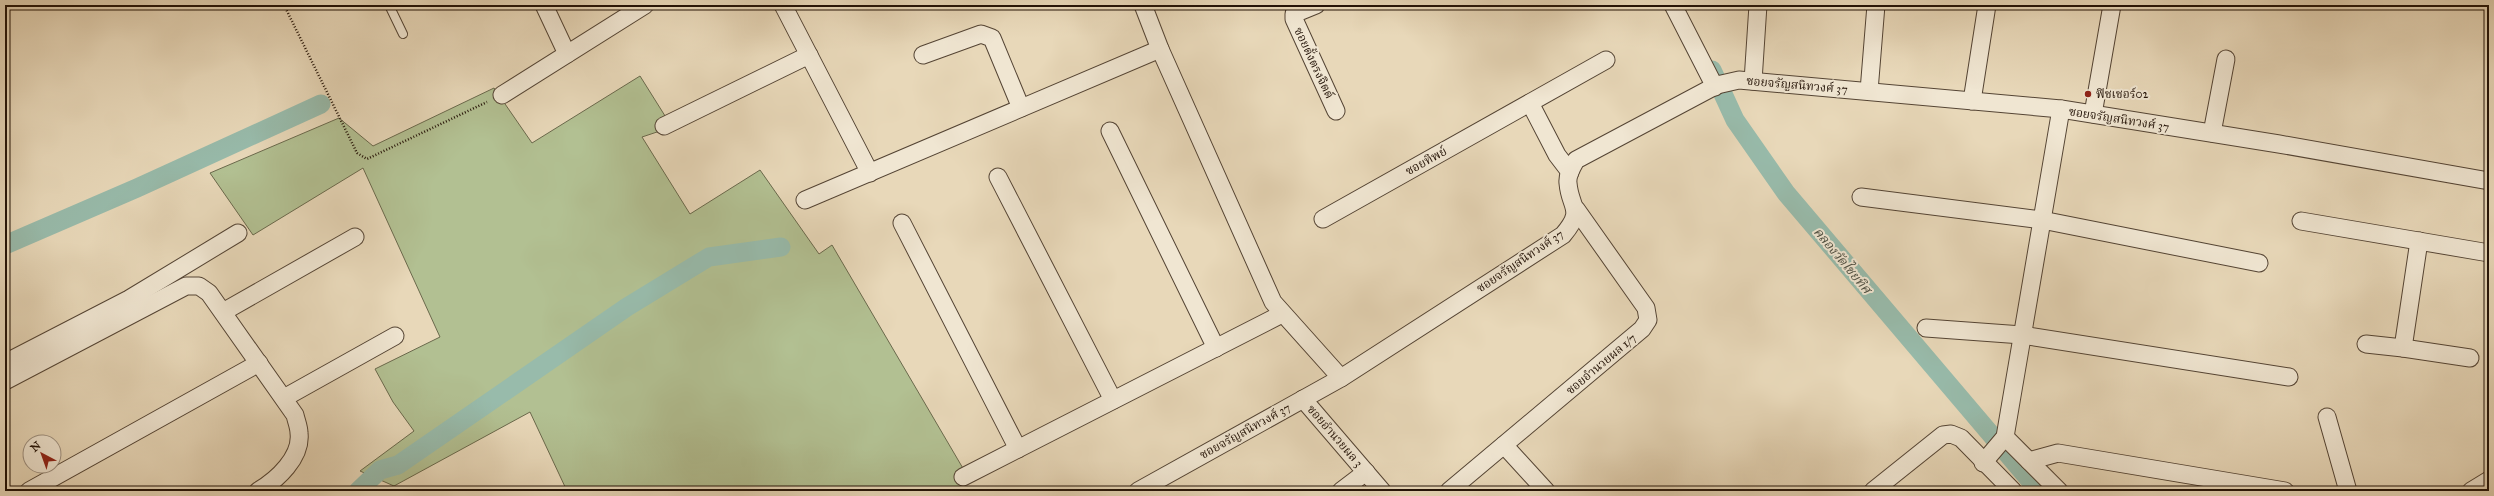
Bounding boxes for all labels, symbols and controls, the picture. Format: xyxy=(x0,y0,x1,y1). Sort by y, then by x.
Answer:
street label: ซอยตั้งตรงจิตต์ xyxy=(1291,24,1338,101)
street label: ซอยจรัญสนิทวงศ์ 37 xyxy=(1746,74,1848,96)
place label: ฟิชเชอร์02 xyxy=(2096,87,2149,101)
marker: ฟิชเชอร์02 xyxy=(2083,89,2093,99)
street label: ซอยจรัญสนิทวงศ์ 37 xyxy=(2068,104,2170,134)
street label: ซอยทิพย์ xyxy=(1403,144,1449,178)
water label: คลองวัดไชยทิศ xyxy=(1810,223,1877,298)
street label: ซอยจรัญสนิทวงศ์ 37 xyxy=(1474,227,1566,295)
street label: ซอยอำนวยผล 1/7 xyxy=(1563,331,1639,397)
street label: ซอยจรัญสนิทวงศ์ 37 xyxy=(1197,400,1293,462)
street label: ซอยอำนวยผล 3 xyxy=(1304,402,1366,470)
north arrow xyxy=(22,434,62,474)
text: N xyxy=(28,438,44,455)

